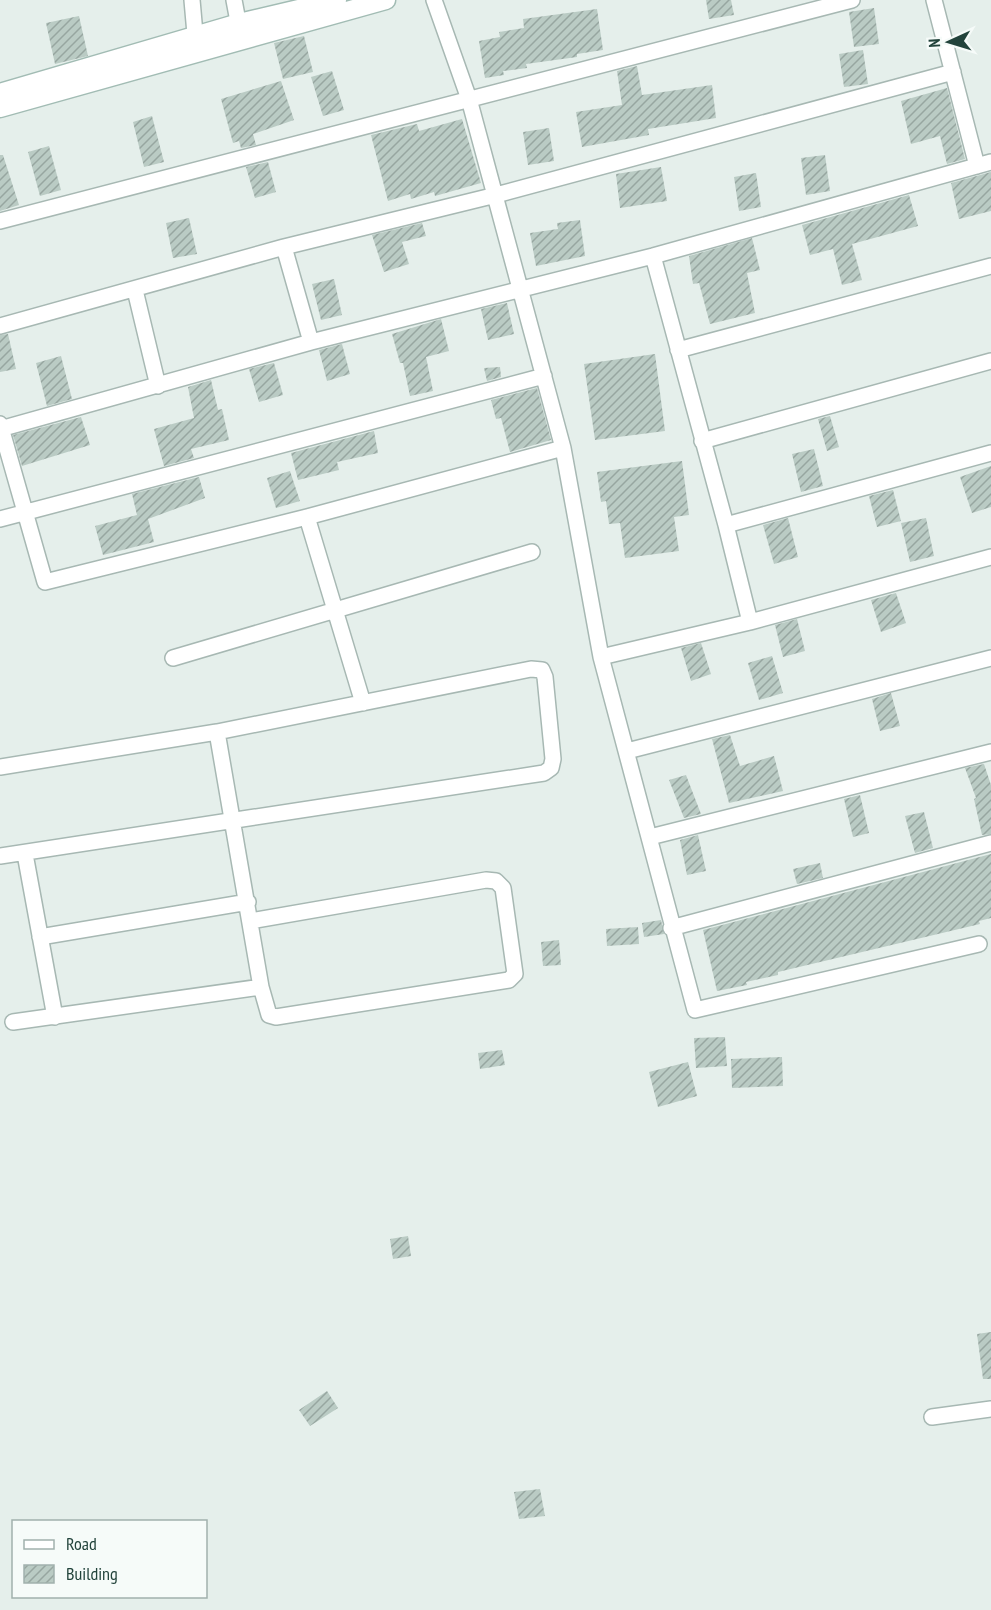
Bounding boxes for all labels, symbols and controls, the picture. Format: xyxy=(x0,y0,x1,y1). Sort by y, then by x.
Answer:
north arrow xyxy=(919,12,979,72)
text: N xyxy=(924,38,944,48)
legend xyxy=(12,1520,207,1598)
text: Road xyxy=(66,1532,97,1555)
text: Building xyxy=(66,1562,118,1585)

